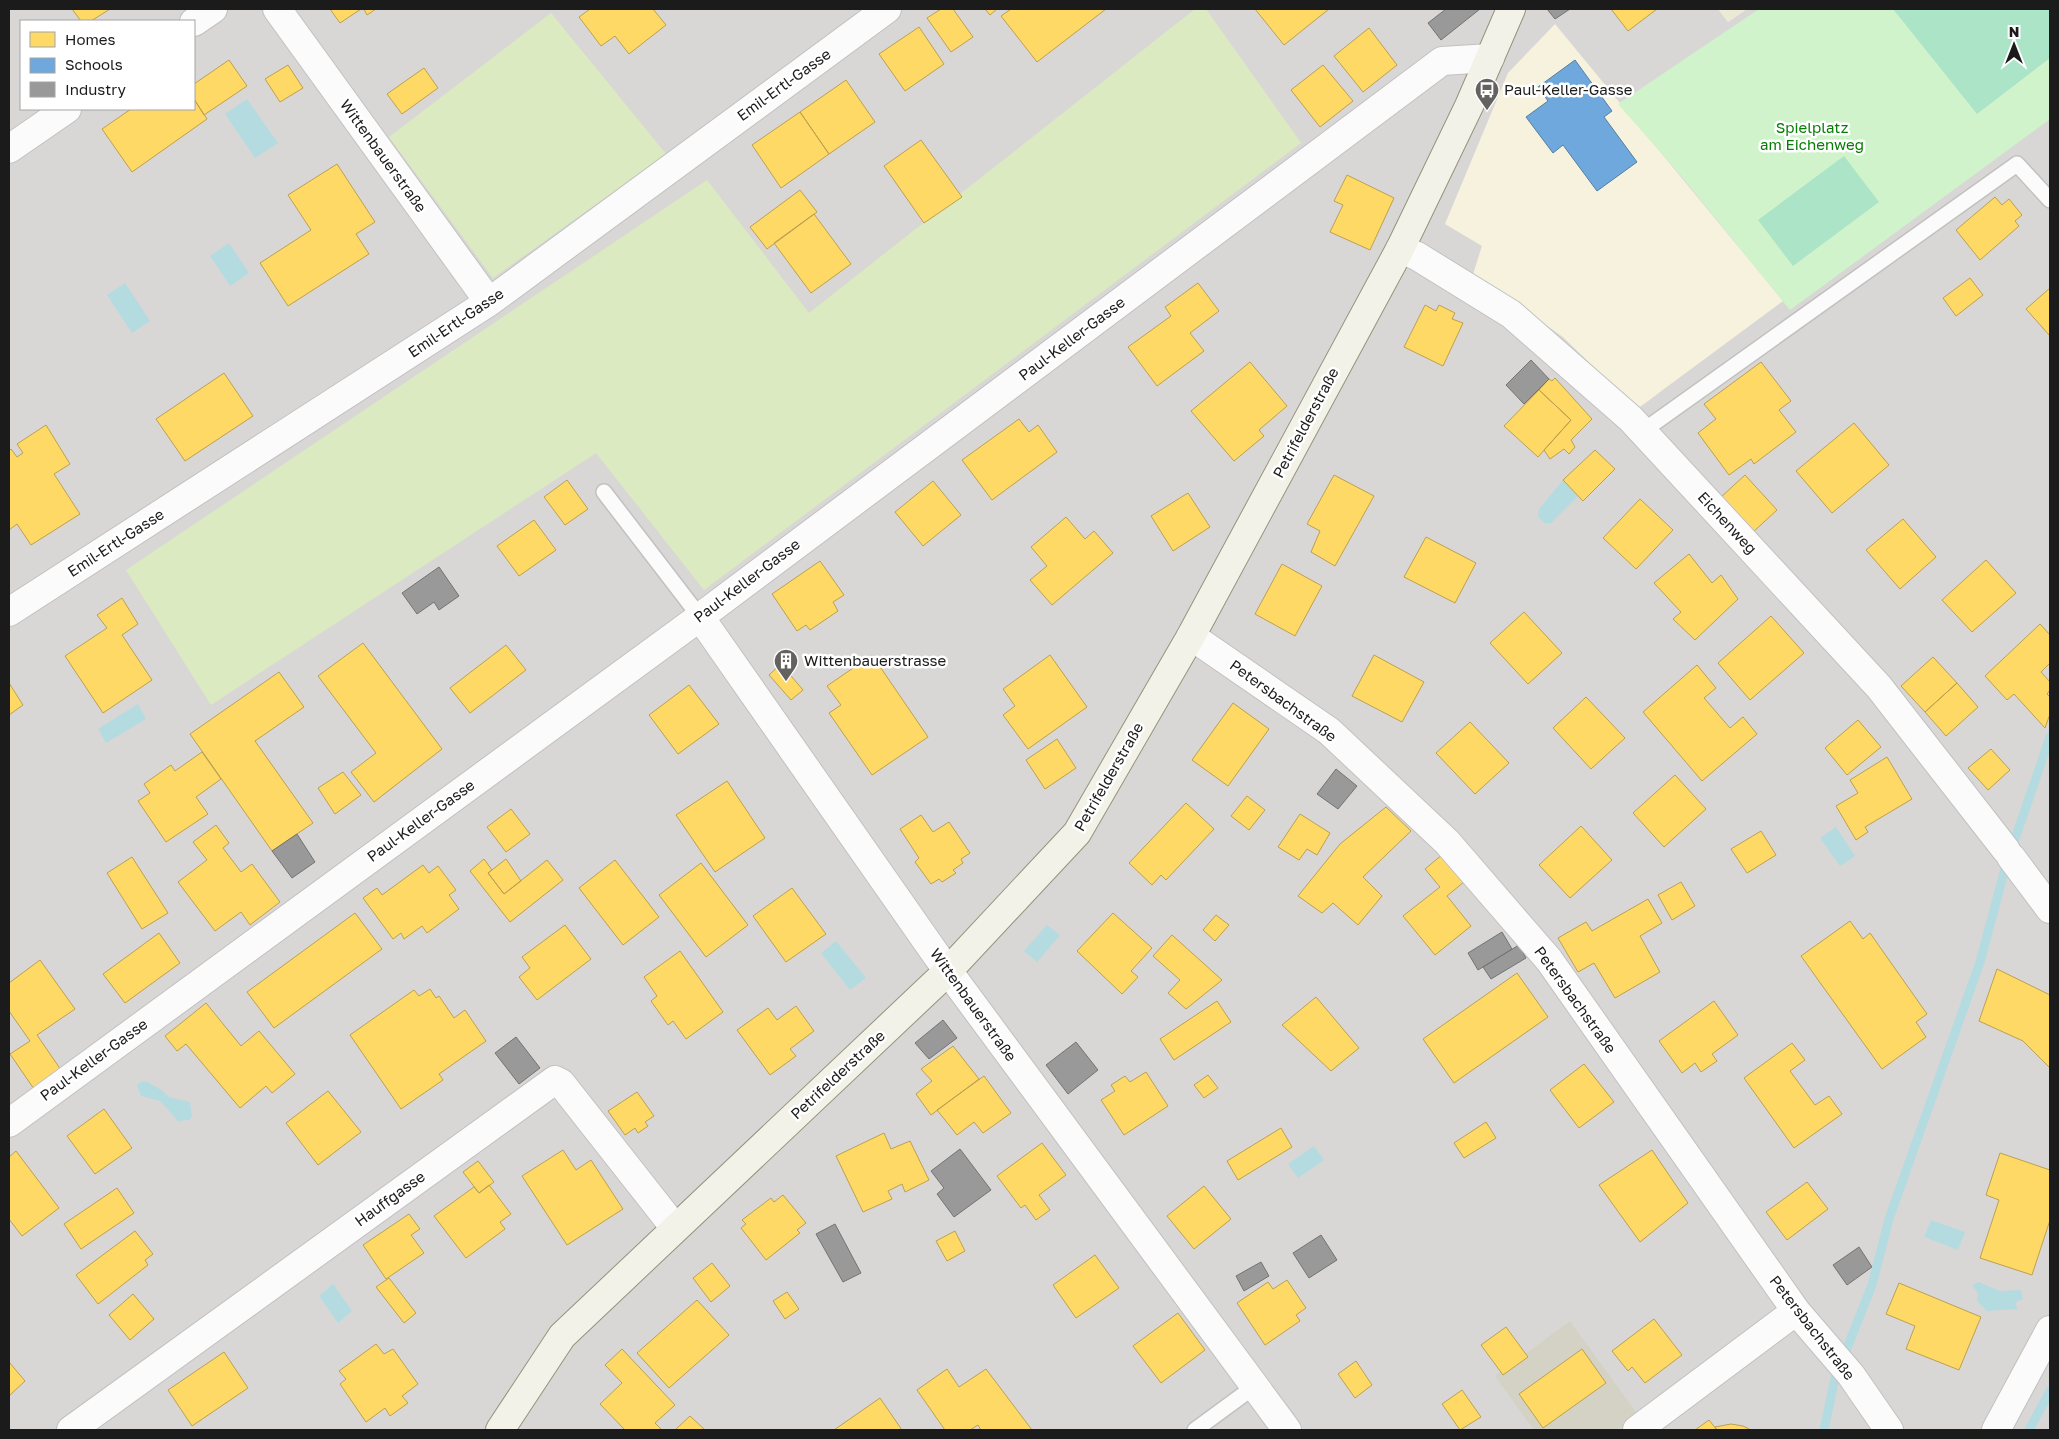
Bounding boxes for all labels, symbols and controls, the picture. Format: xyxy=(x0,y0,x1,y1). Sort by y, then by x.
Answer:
legend xyxy=(20,20,195,110)
north arrow xyxy=(1989,20,2039,70)
text: N xyxy=(2009,23,2019,40)
text: Homes xyxy=(65,30,115,48)
street label: Emil-Ertl-Gasse xyxy=(733,44,834,124)
text: Schools xyxy=(65,55,123,73)
bus stop icon: Paul-Keller-Gasse xyxy=(1474,77,1500,111)
text: Industry xyxy=(65,80,126,98)
place label: Paul-Keller-Gasse xyxy=(1504,80,1633,98)
street label: Wittenbauerstraße xyxy=(337,95,431,216)
park label: Spielplatz am Eichenweg xyxy=(1760,118,1864,153)
street label: Emil-Ertl-Gasse xyxy=(404,283,507,361)
street label: Paul-Keller-Gasse xyxy=(1015,292,1128,384)
street label: Petrifelderstraße xyxy=(1268,364,1342,481)
street label: Eichenweg xyxy=(1694,488,1761,557)
street label: Emil-Ertl-Gasse xyxy=(64,504,167,580)
street label: Paul-Keller-Gasse xyxy=(690,534,803,626)
building icon: Wittenbauerstrasse xyxy=(773,648,799,682)
place label: Wittenbauerstrasse xyxy=(804,651,947,669)
street label: Petersbachstraße xyxy=(1227,655,1341,745)
street label: Petrifelderstraße xyxy=(1070,719,1147,834)
street label: Paul-Keller-Gasse xyxy=(363,775,478,865)
street label: Petersbachstraße xyxy=(1531,943,1621,1057)
street label: Wittenbauerstraße xyxy=(927,944,1021,1065)
street label: Paul-Keller-Gasse xyxy=(36,1014,151,1104)
street label: Petrifelderstraße xyxy=(786,1026,888,1123)
street label: Hauffgasse xyxy=(351,1167,428,1230)
street label: Petersbachstraße xyxy=(1766,1272,1859,1383)

